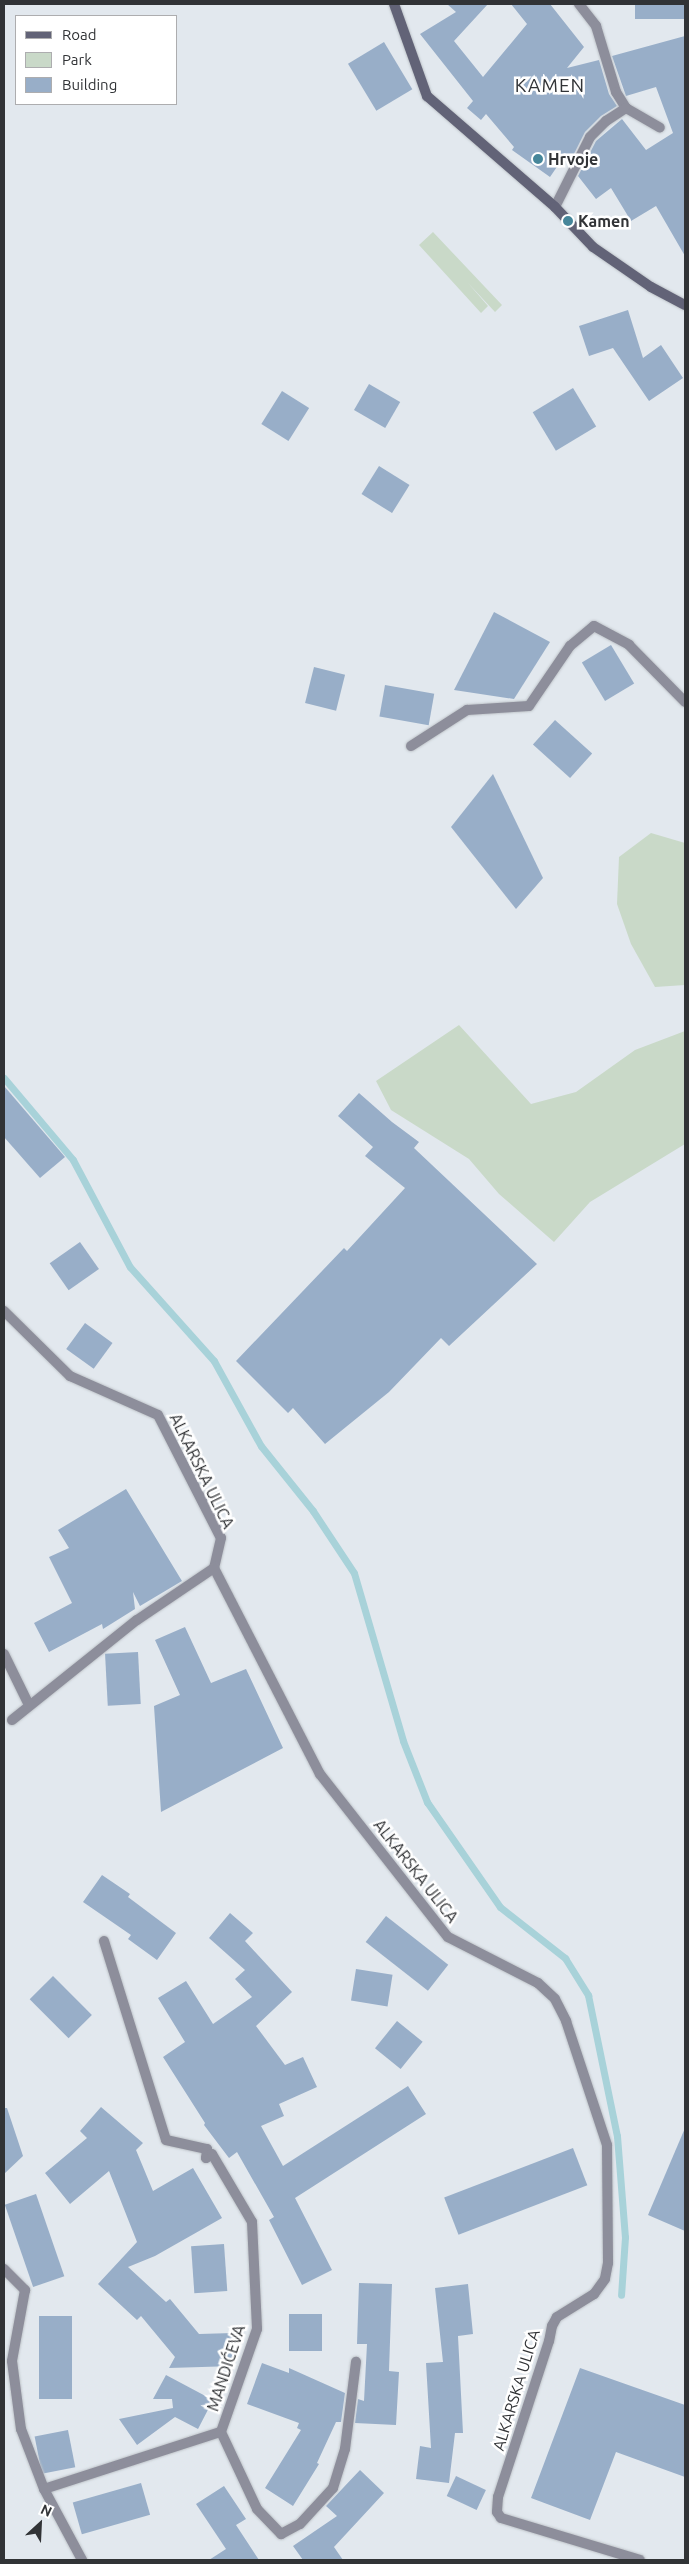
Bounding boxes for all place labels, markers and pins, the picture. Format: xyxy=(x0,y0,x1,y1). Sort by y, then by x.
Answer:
place label: Hrvoje xyxy=(548,149,598,169)
marker: Hrvoje xyxy=(532,153,544,165)
place label: Kamen xyxy=(578,211,630,231)
marker: Kamen xyxy=(562,215,574,227)

